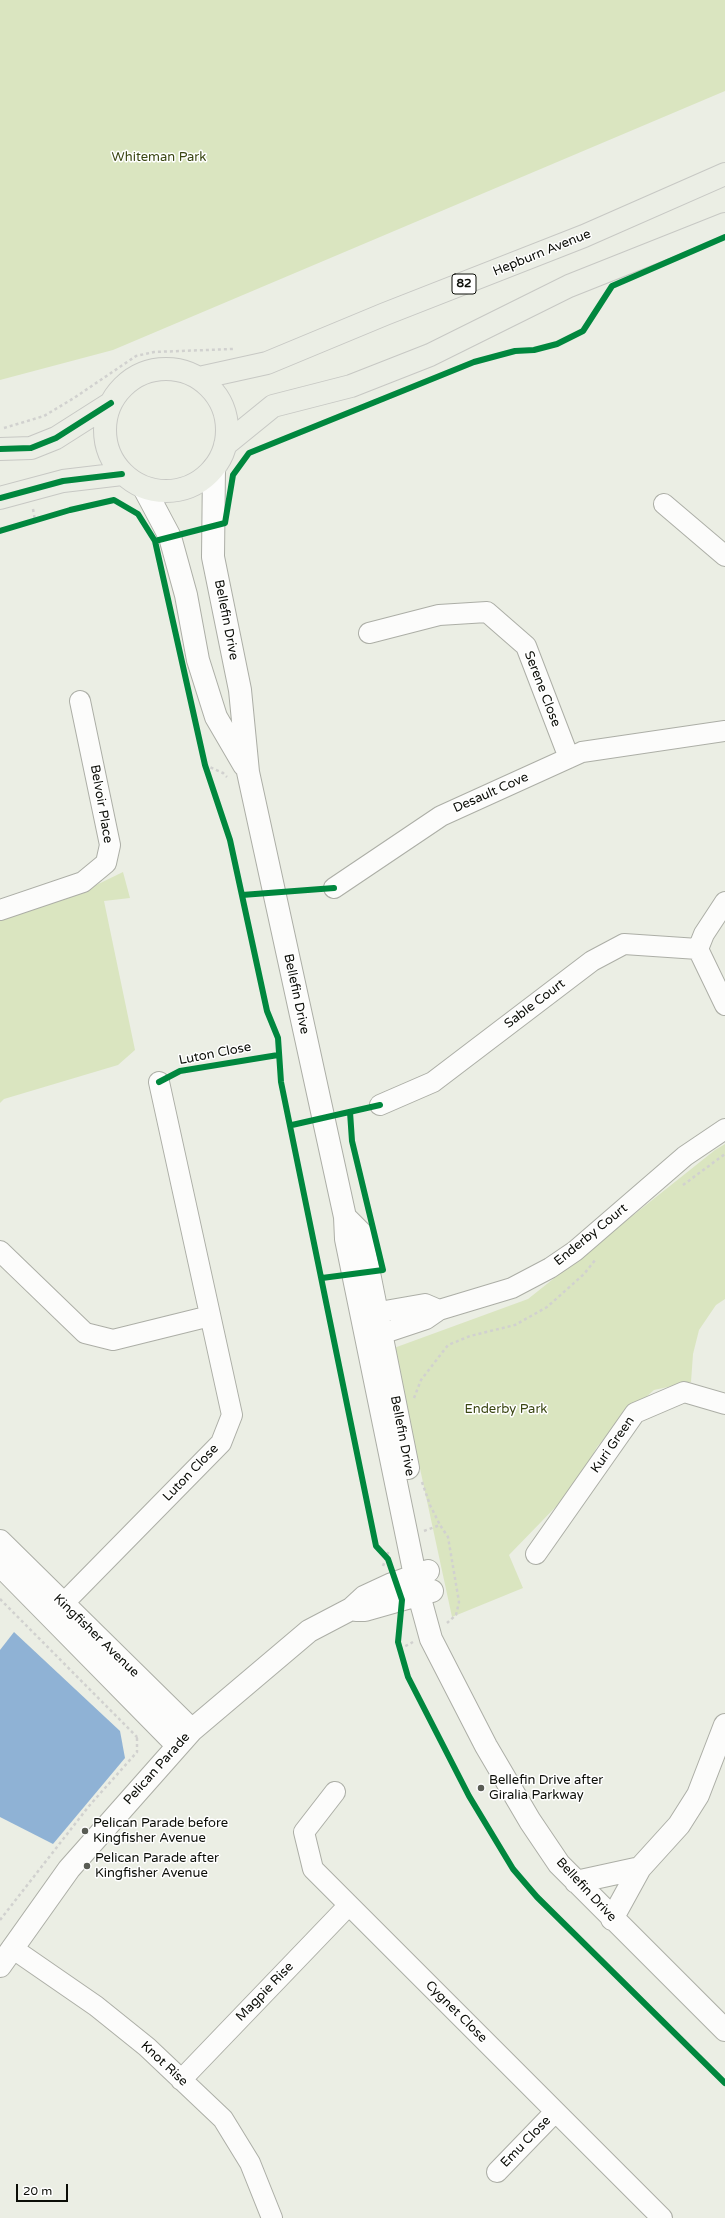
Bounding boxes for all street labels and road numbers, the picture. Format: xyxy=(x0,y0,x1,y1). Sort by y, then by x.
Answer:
street label: Hepburn Avenue xyxy=(491,226,593,280)
road number: 82 xyxy=(452,274,476,294)
street label: Bellefin Drive xyxy=(211,578,241,662)
street label: Serene Close xyxy=(520,649,564,729)
street label: Belvoir Place xyxy=(86,764,116,844)
street label: Desault Cove xyxy=(451,769,531,817)
street label: Bellefin Drive xyxy=(280,952,312,1036)
street label: Sable Court xyxy=(502,976,568,1032)
street label: Luton Close xyxy=(178,1039,252,1069)
street label: Enderby Court xyxy=(551,1201,631,1269)
street label: Bellefin Drive xyxy=(387,1394,417,1478)
street label: Kuri Green xyxy=(588,1414,638,1476)
street label: Luton Close xyxy=(160,1441,222,1505)
street label: Kingfisher Avenue xyxy=(50,1591,142,1681)
street label: Pelican Parade xyxy=(121,1730,193,1808)
street label: Bellefin Drive xyxy=(552,1855,620,1925)
street label: Magpie Rise xyxy=(233,1959,297,2025)
street label: Cygnet Close xyxy=(422,1978,490,2046)
street label: Knot Rise xyxy=(137,2038,191,2090)
street label: Emu Close xyxy=(498,2113,554,2171)

